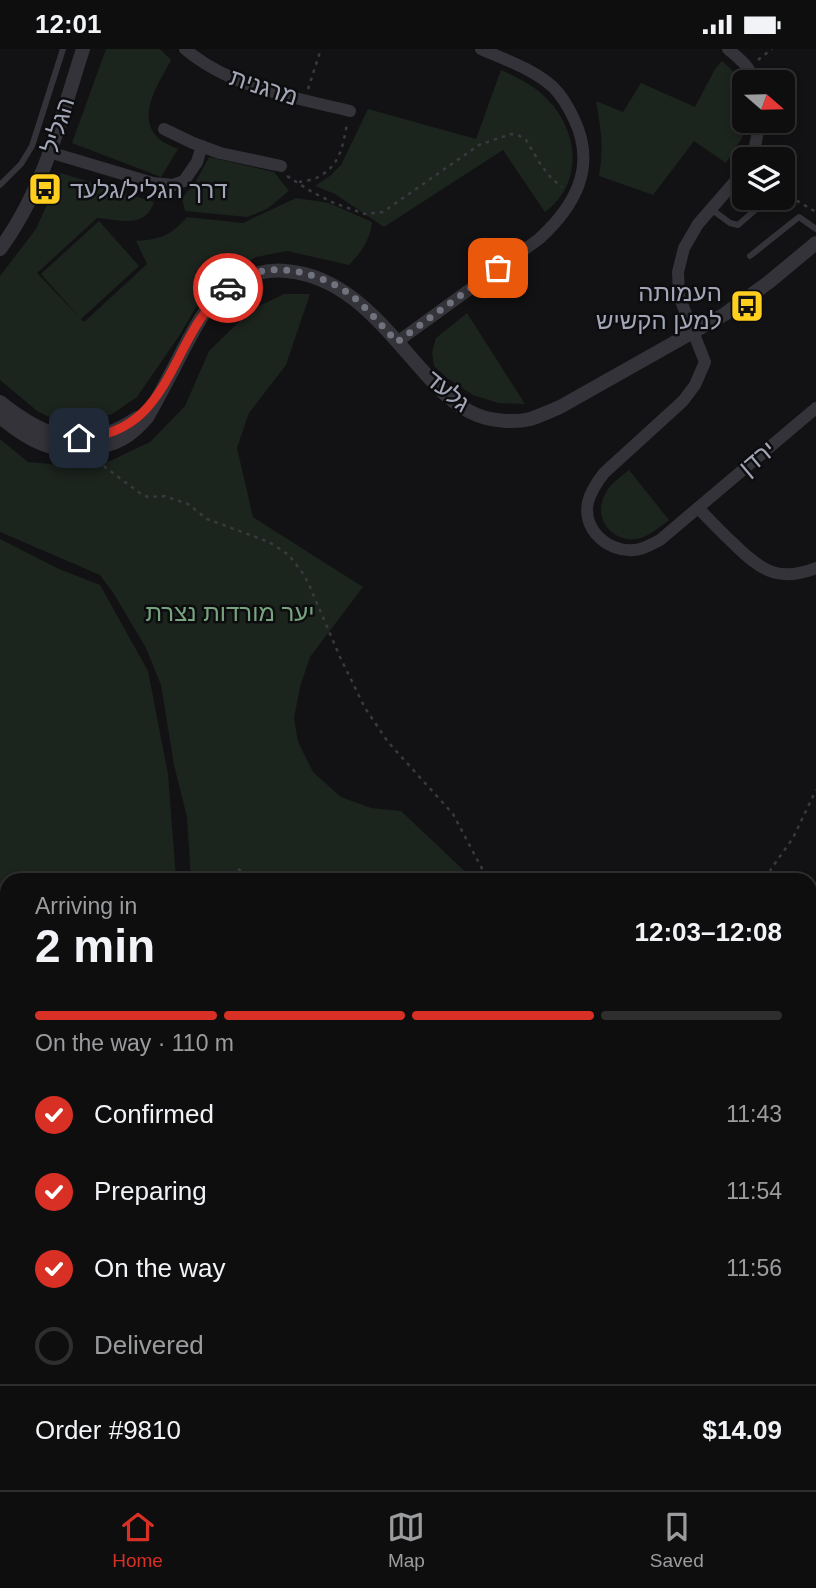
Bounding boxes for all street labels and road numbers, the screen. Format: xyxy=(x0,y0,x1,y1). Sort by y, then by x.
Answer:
street label: מרגנית xyxy=(227,63,301,111)
street label: הגליל xyxy=(36,94,80,156)
street label: גלעד xyxy=(420,365,476,417)
street label: ירדן xyxy=(734,435,780,481)

